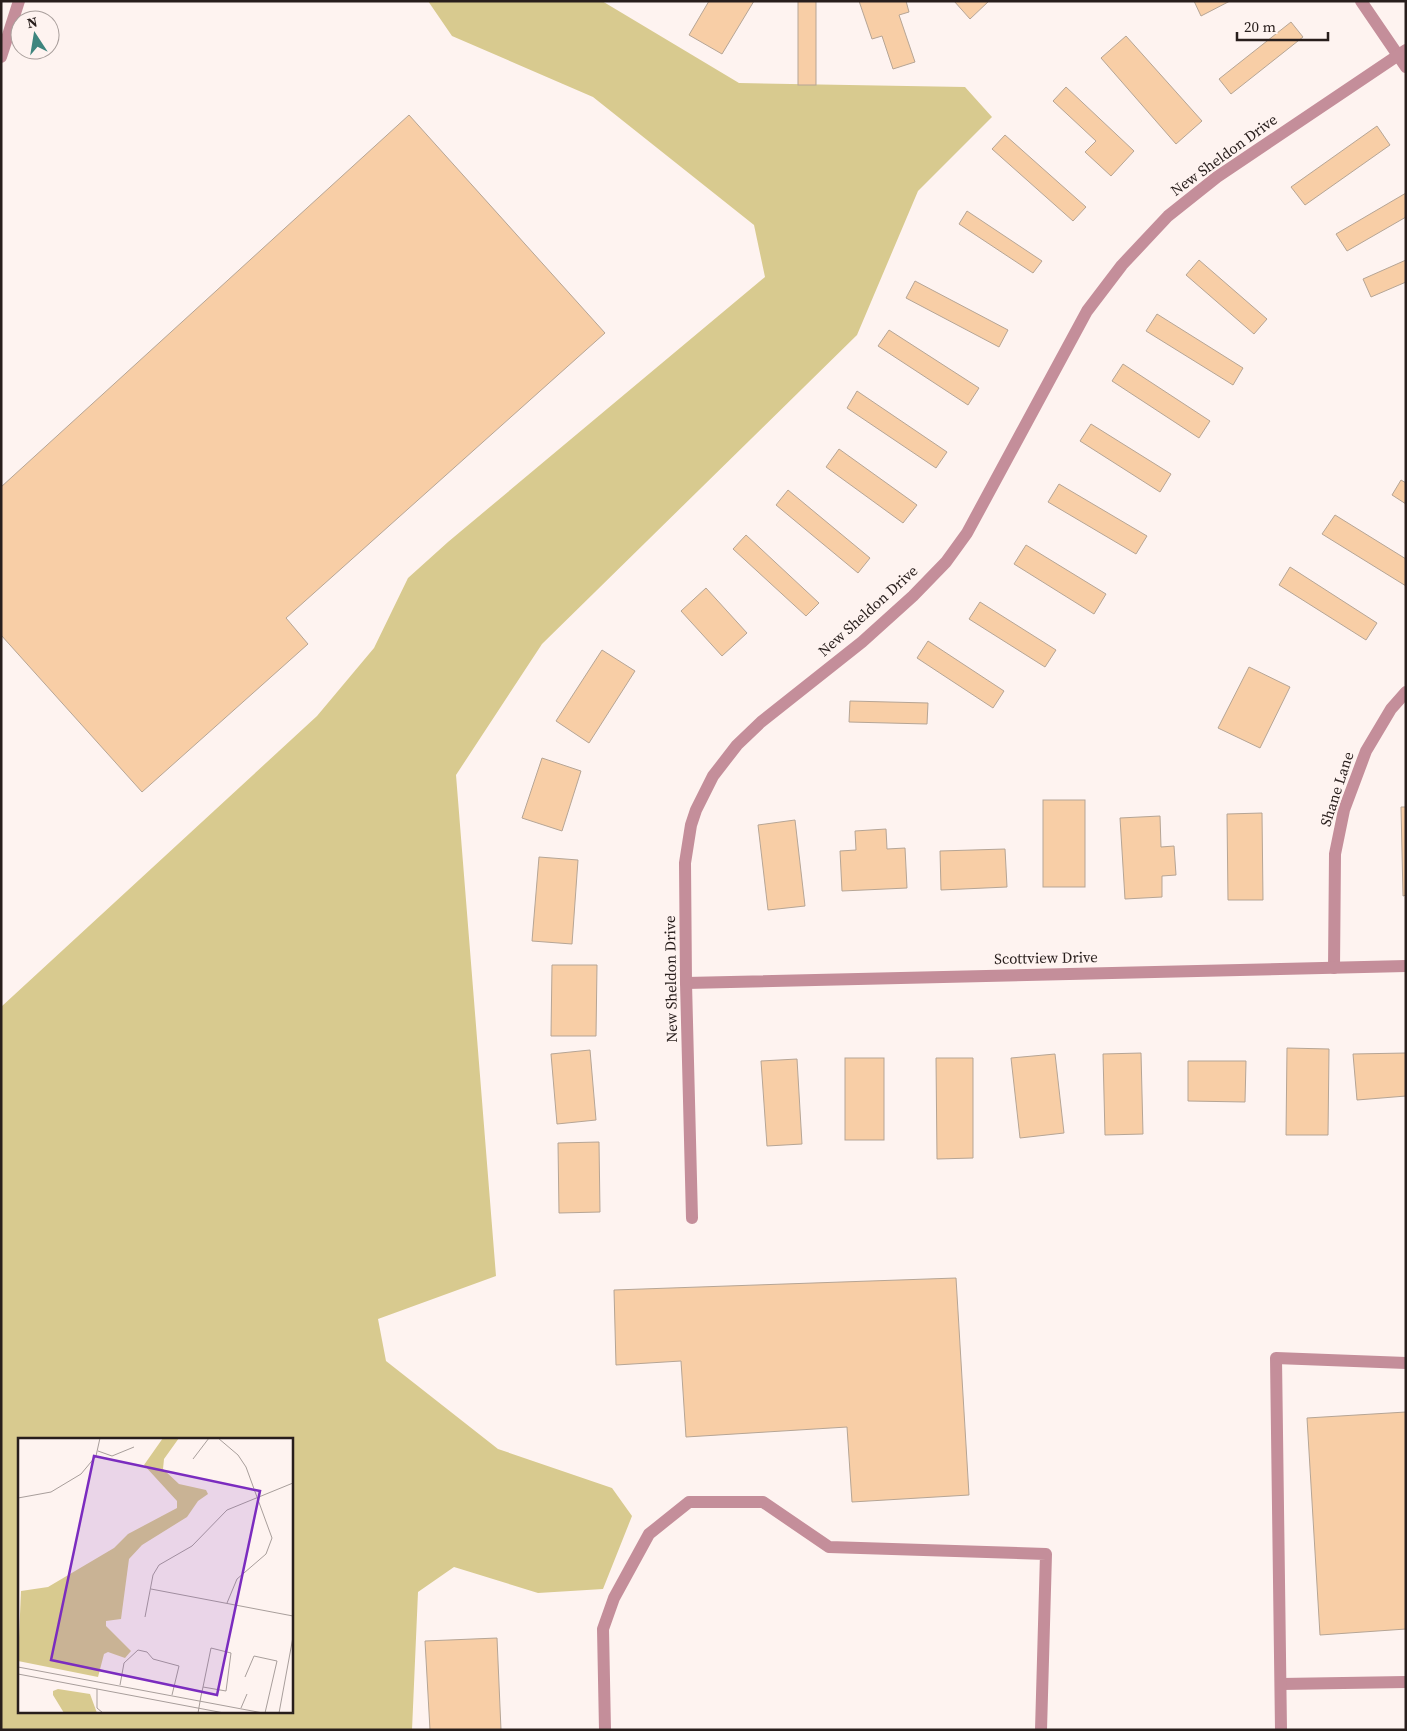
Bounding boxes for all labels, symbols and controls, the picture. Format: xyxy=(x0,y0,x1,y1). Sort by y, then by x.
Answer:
north arrow xyxy=(10,10,60,60)
scale bar xyxy=(1237,10,1328,42)
text: N xyxy=(25,11,39,33)
text: 20 m xyxy=(1244,16,1276,37)
street label: New Sheldon Drive xyxy=(1166,108,1282,201)
street label: New Sheldon Drive xyxy=(813,560,922,661)
street label: Shane Lane xyxy=(1315,748,1359,829)
street label: New Sheldon Drive xyxy=(659,915,682,1043)
street label: Scottview Drive xyxy=(994,946,1098,969)
inset map xyxy=(18,1438,292,1714)

